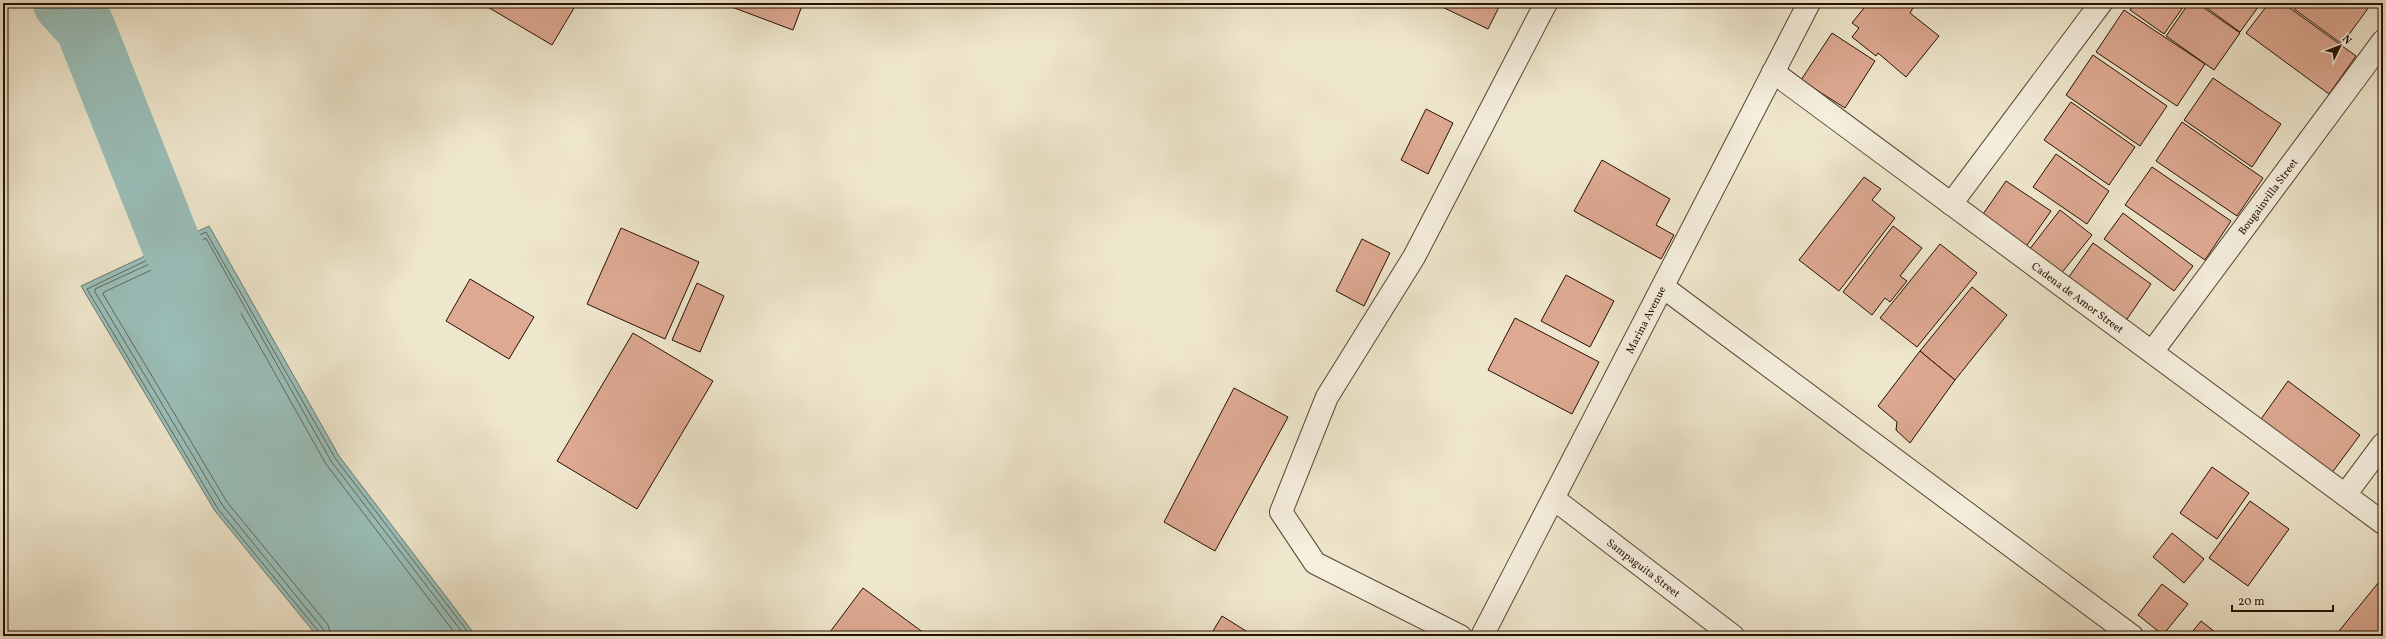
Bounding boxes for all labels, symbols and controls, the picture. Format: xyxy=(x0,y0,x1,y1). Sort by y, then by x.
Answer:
north arrow xyxy=(2320,26,2360,66)
text: N xyxy=(2338,32,2354,48)
street label: Bougainvilla Street xyxy=(2235,156,2302,238)
street label: Cadena de Amor Street xyxy=(2028,259,2126,338)
street label: Marina Avenue xyxy=(1623,284,1670,357)
street label: Sampaguita Street xyxy=(1603,536,1683,602)
scale bar xyxy=(2232,587,2333,613)
text: 20 m xyxy=(2238,594,2265,610)

